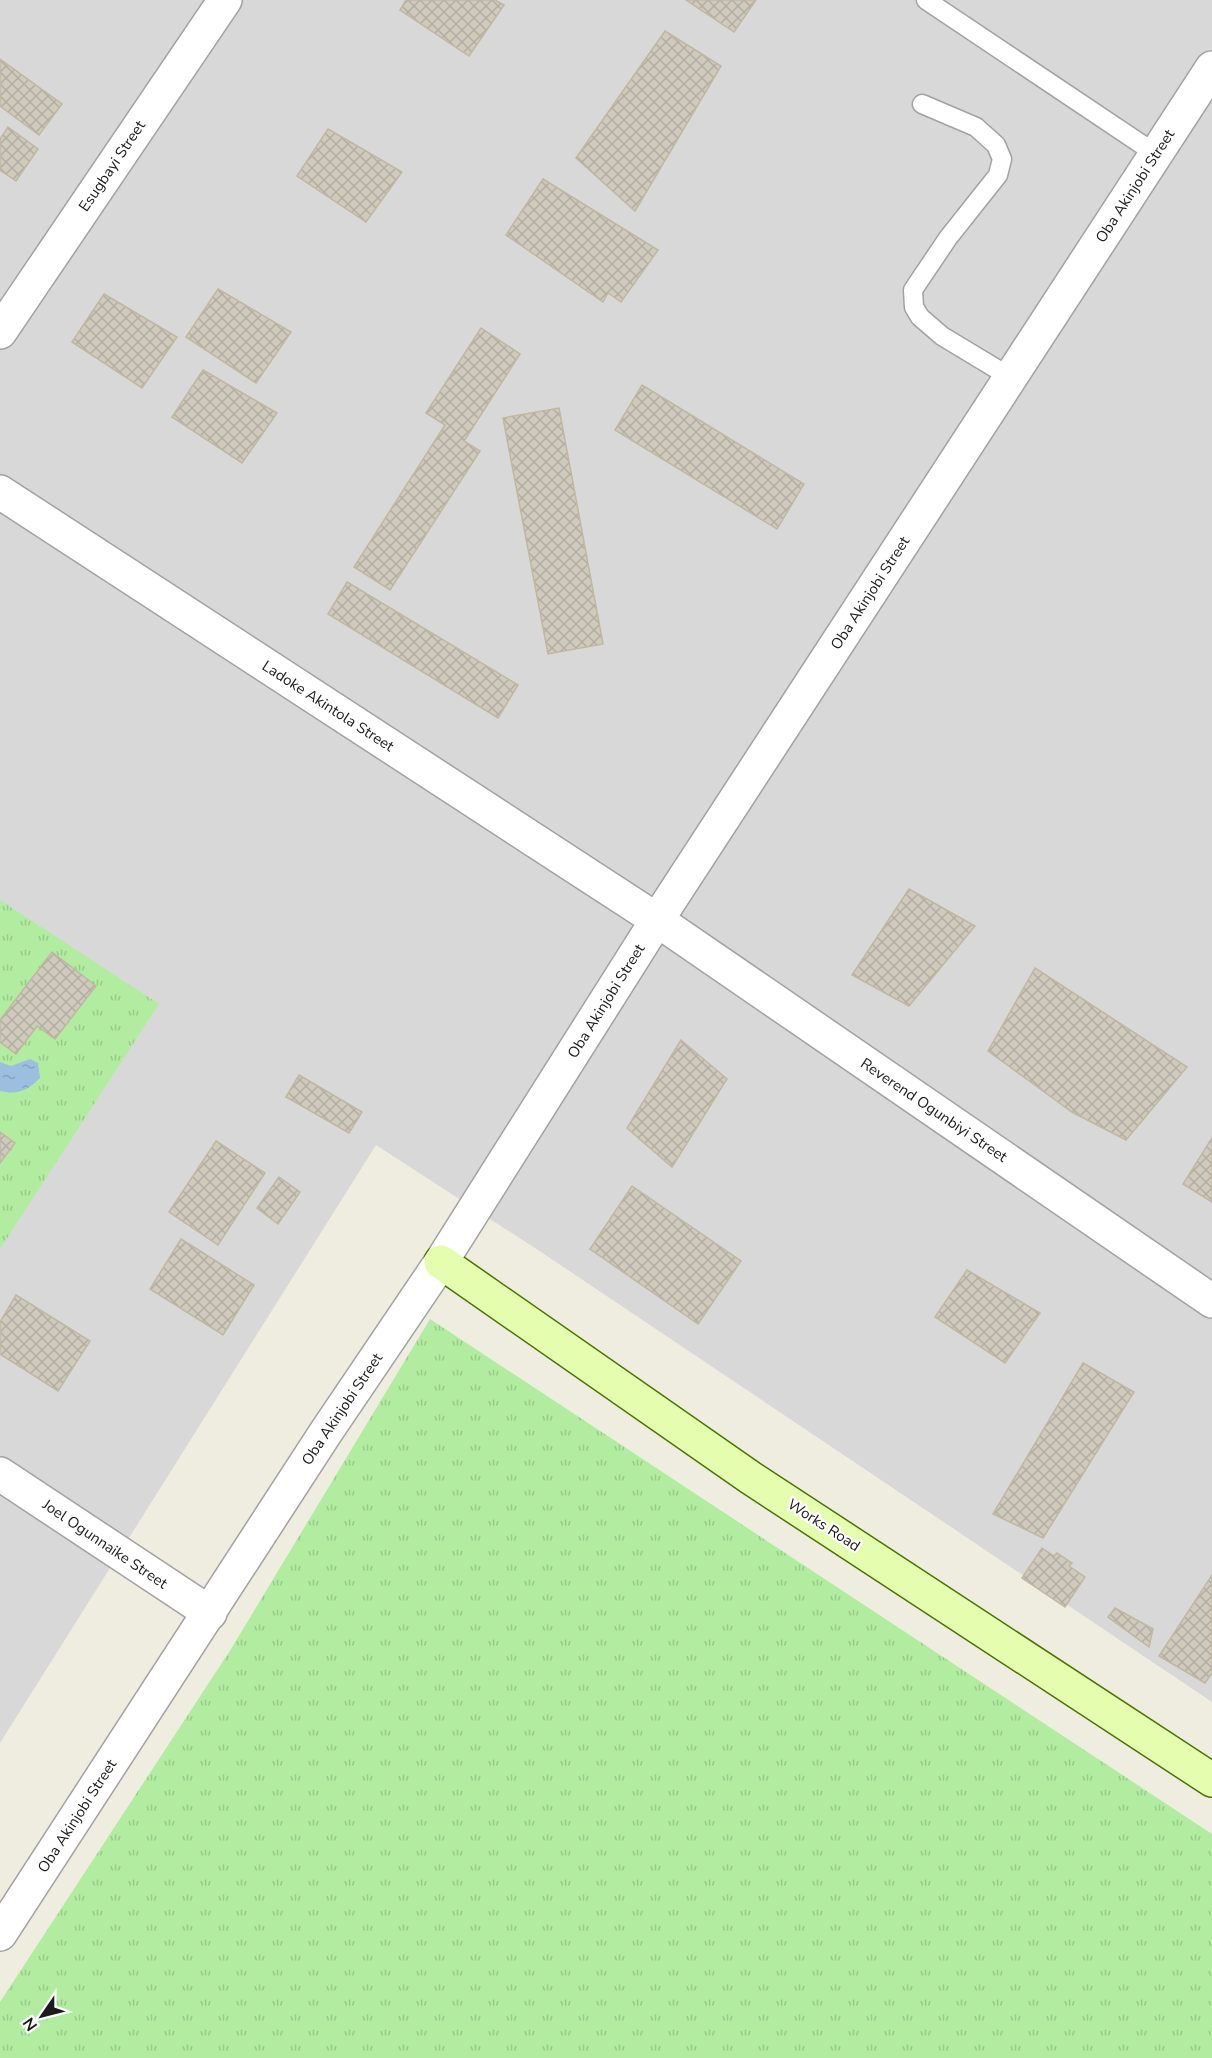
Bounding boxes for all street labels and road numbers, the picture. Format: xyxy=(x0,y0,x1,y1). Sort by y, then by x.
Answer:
street label: Esugbayi Street xyxy=(74,116,150,215)
street label: Oba Akinjobi Street xyxy=(1091,125,1180,247)
street label: Oba Akinjobi Street xyxy=(826,532,915,654)
street label: Ladoke Akintola Street xyxy=(258,656,398,757)
street label: Oba Akinjobi Street xyxy=(563,939,650,1062)
street label: Reverend Ogunbiyi Street xyxy=(857,1053,1012,1167)
street label: Oba Akinjobi Street xyxy=(297,1348,387,1469)
street label: Joel Ogunnaike Street xyxy=(38,1494,172,1594)
street label: Works Road xyxy=(784,1494,864,1556)
street label: Oba Akinjobi Street xyxy=(33,1755,122,1877)

